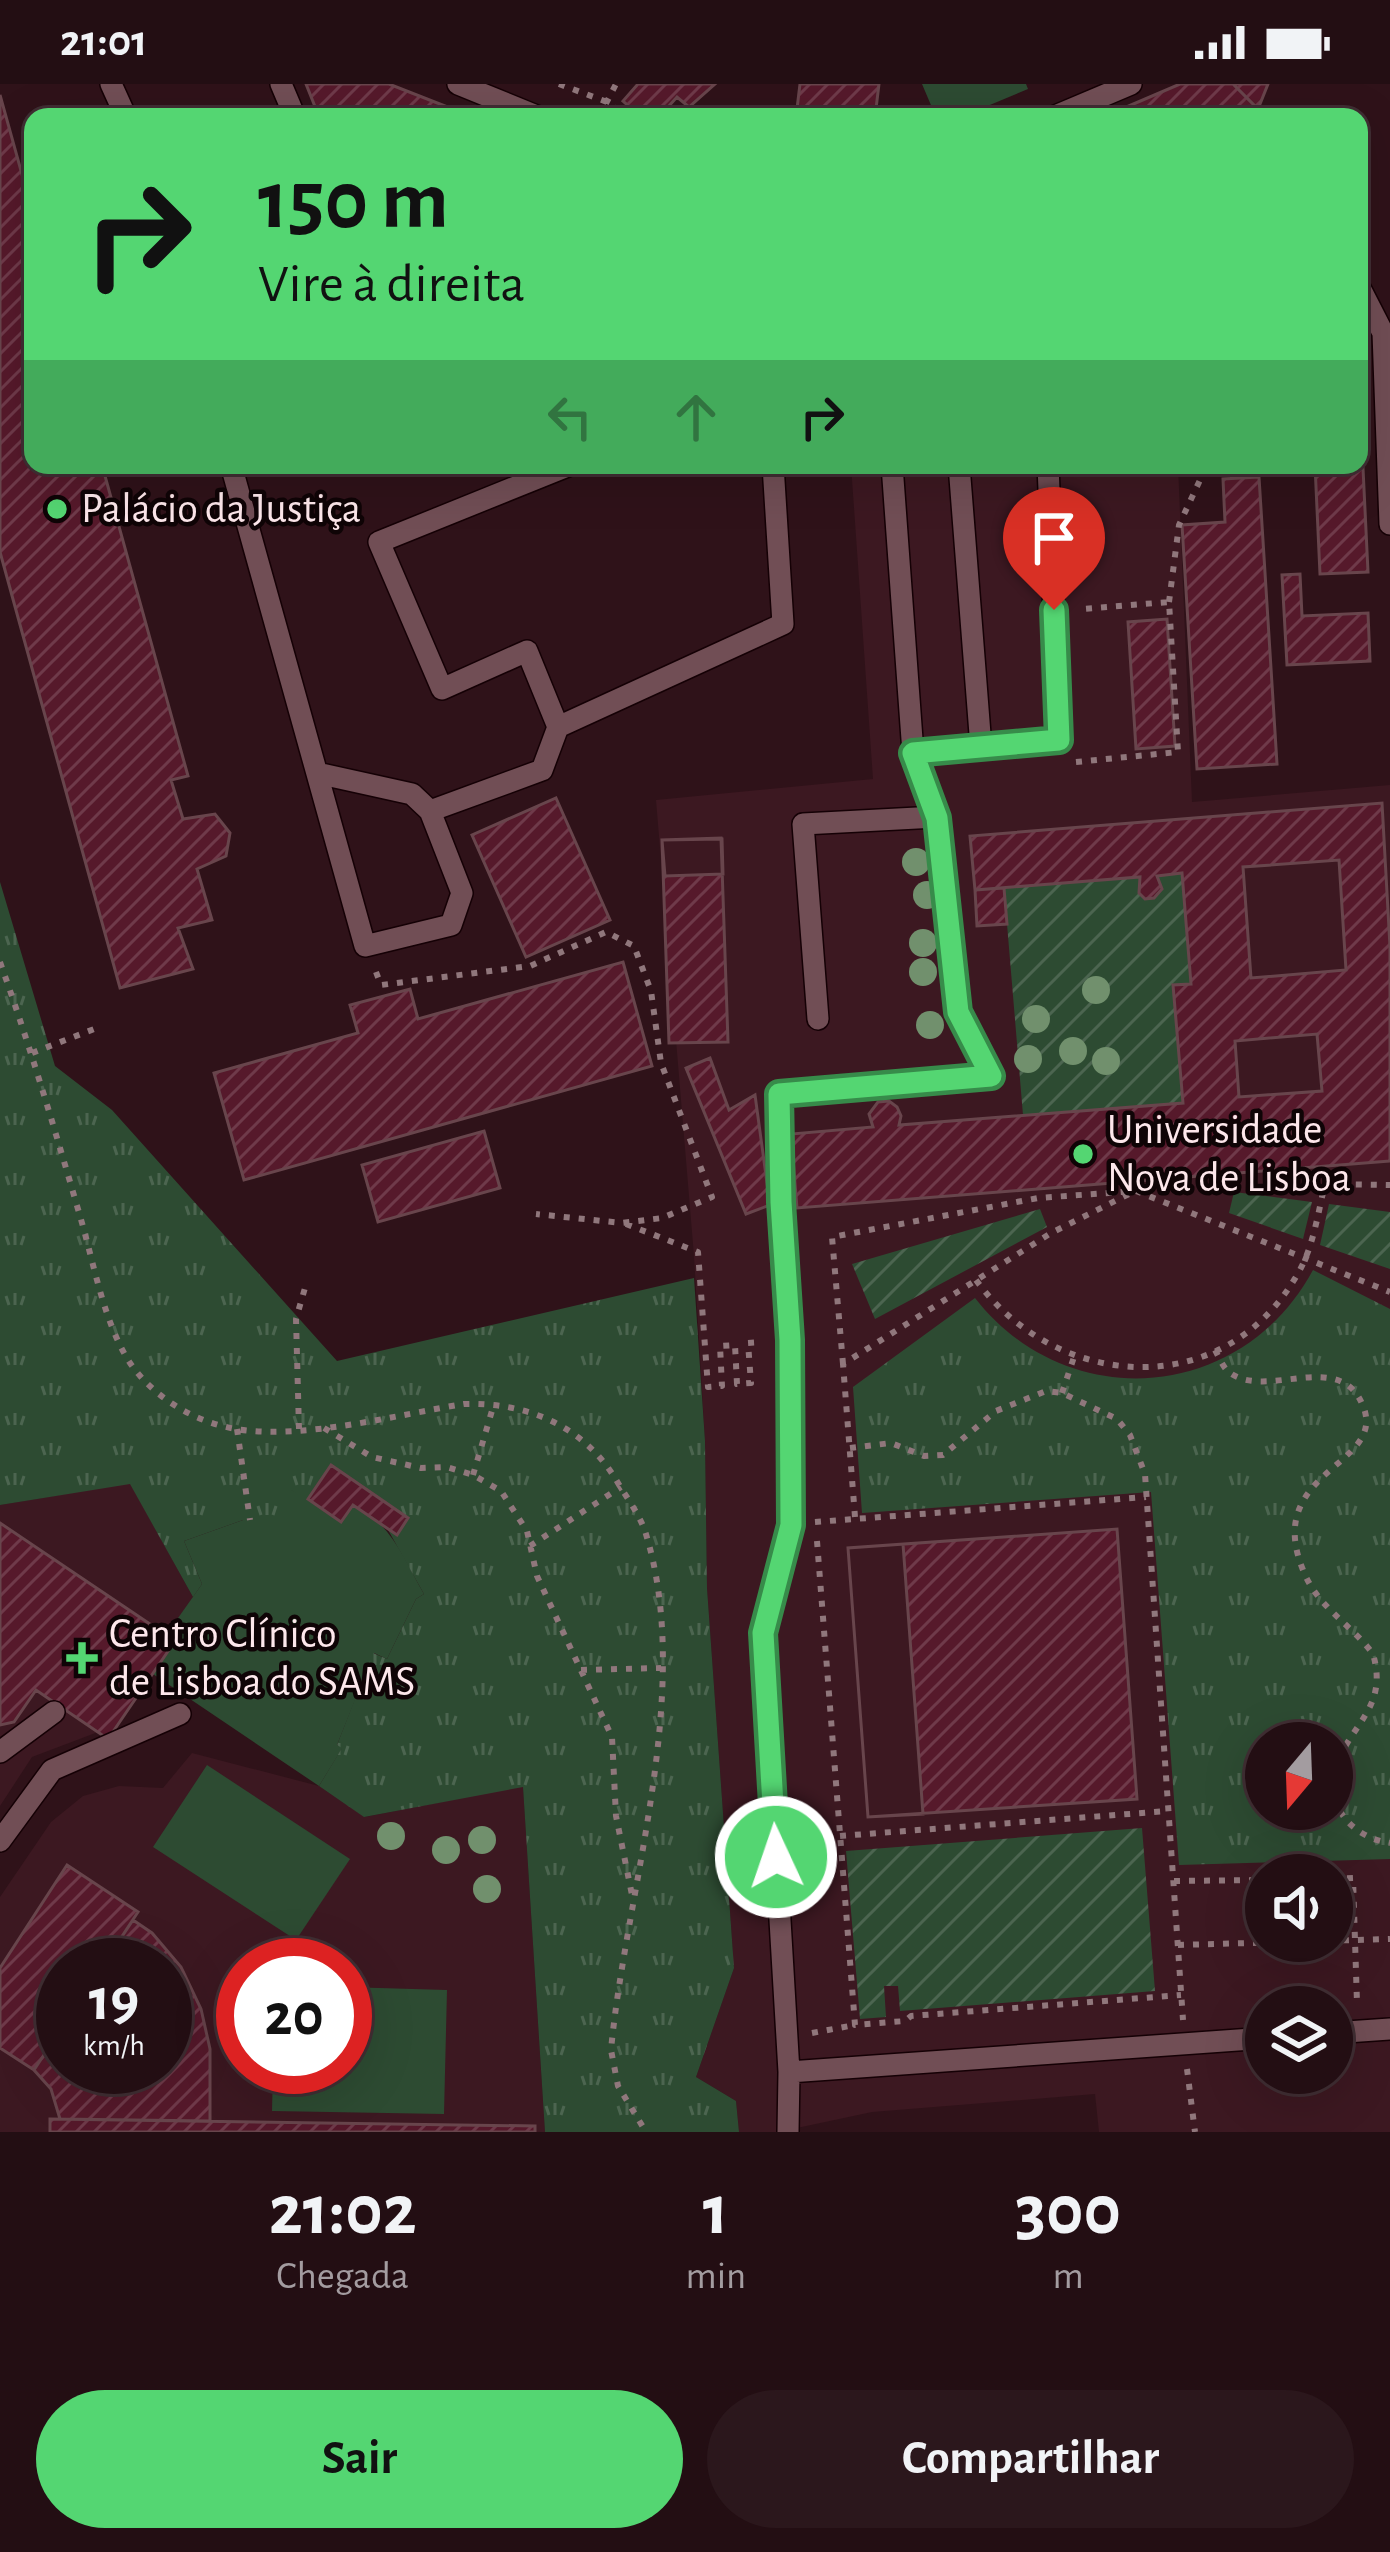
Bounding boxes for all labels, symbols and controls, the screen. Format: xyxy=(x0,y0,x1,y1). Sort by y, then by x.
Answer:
text: 21:01 xyxy=(60,19,147,64)
icon: right xyxy=(60,156,216,312)
text: 150 m xyxy=(258,160,449,244)
text: Vire à direita xyxy=(258,258,525,312)
icon: left xyxy=(537,384,603,450)
icon: ahead xyxy=(663,384,729,450)
icon: right xyxy=(789,384,855,450)
pin xyxy=(1003,487,1105,610)
place label: Palácio da Justiça xyxy=(81,488,361,530)
marker: Palácio da Justiça xyxy=(44,496,70,522)
icon: arrive xyxy=(1021,505,1087,571)
place label: Universidade Nova de Lisboa xyxy=(1107,1109,1351,1199)
marker: Universidade Nova de Lisboa xyxy=(1070,1141,1096,1167)
place label: Centro Clínico de Lisboa do SAMS xyxy=(109,1613,415,1703)
marker: Centro Clínico de Lisboa do SAMS xyxy=(66,1642,98,1674)
north arrow xyxy=(1245,1722,1353,1830)
map controls xyxy=(1245,1722,1353,2094)
position arrow xyxy=(713,1794,839,1920)
button: sound xyxy=(1245,1854,1353,1962)
speed limit sign: 20 xyxy=(216,1938,372,2094)
text: 19 xyxy=(89,1971,139,2031)
button: layers xyxy=(1245,1986,1353,2094)
text: km/h xyxy=(83,2031,145,2061)
text: 21:02 xyxy=(269,2175,417,2247)
text: 1 xyxy=(703,2175,729,2247)
text: 300 xyxy=(1015,2175,1121,2247)
text: Chegada xyxy=(276,2257,409,2296)
text: min xyxy=(685,2257,746,2296)
text: m xyxy=(1052,2257,1084,2296)
button: Sair xyxy=(36,2390,683,2528)
button: Compartilhar xyxy=(707,2390,1354,2528)

